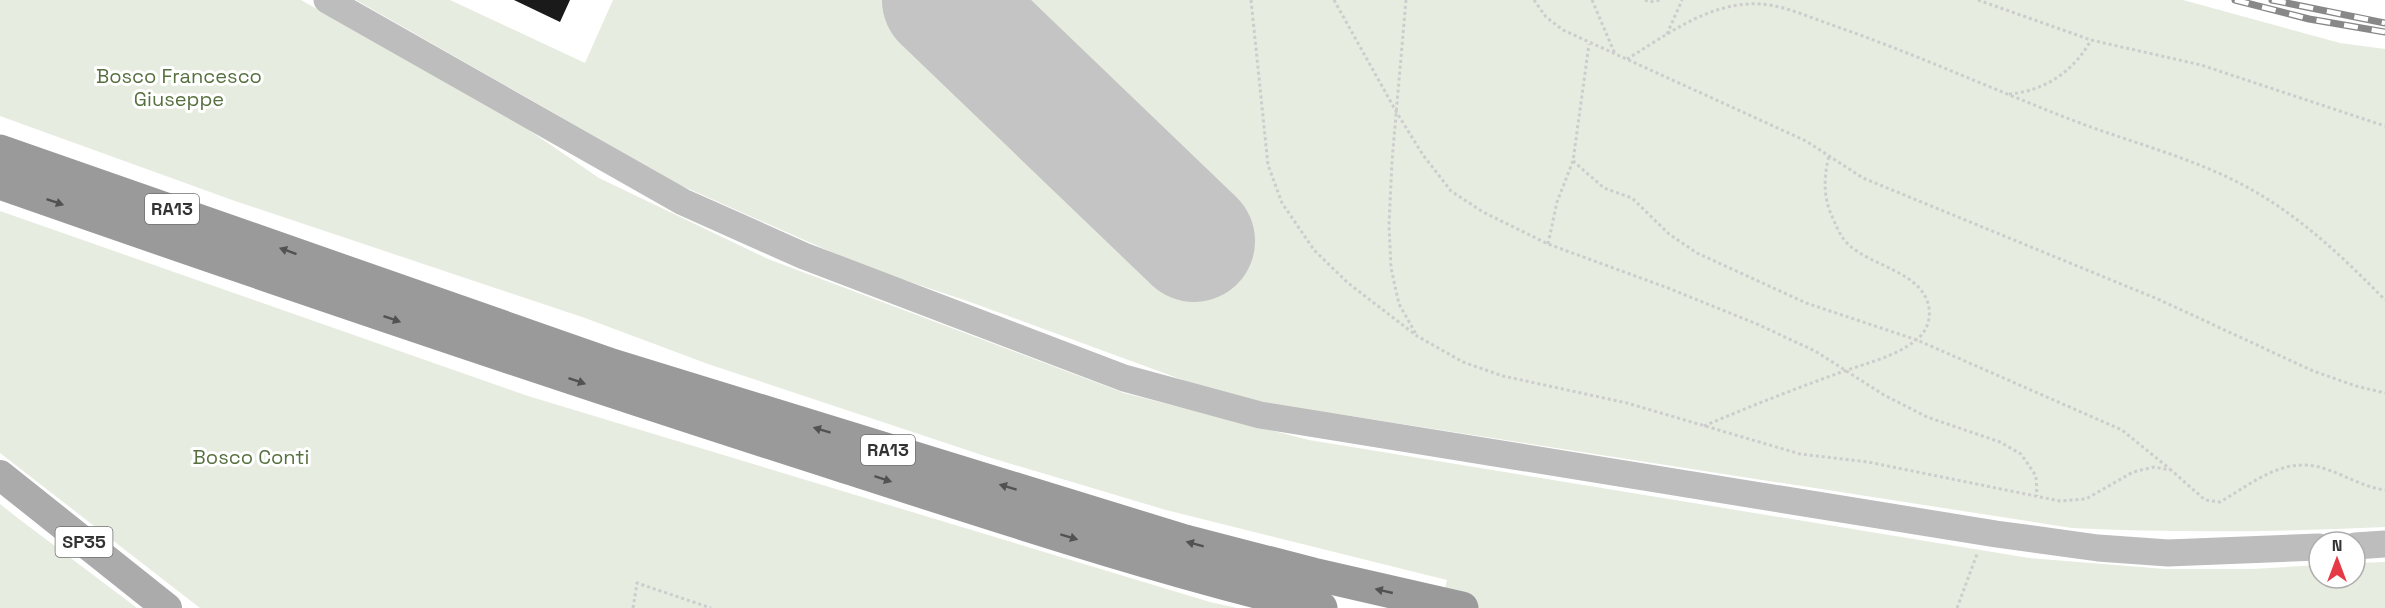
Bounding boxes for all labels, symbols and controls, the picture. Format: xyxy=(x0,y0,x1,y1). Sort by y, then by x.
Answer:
park label: Bosco Francesco Giuseppe xyxy=(96,63,262,112)
road number: RA13 xyxy=(145,194,199,224)
one-way arrow xyxy=(46,197,64,207)
one-way arrow xyxy=(279,245,297,255)
one-way arrow xyxy=(383,314,401,324)
one-way arrow xyxy=(568,377,586,386)
one-way arrow xyxy=(813,425,831,434)
road number: RA13 xyxy=(861,435,915,465)
park label: Bosco Conti xyxy=(193,444,309,470)
one-way arrow xyxy=(874,475,892,484)
one-way arrow xyxy=(999,482,1017,491)
road number: SP35 xyxy=(56,527,112,557)
north arrow xyxy=(2307,530,2367,590)
one-way arrow xyxy=(1060,533,1078,542)
text: N xyxy=(2332,535,2342,556)
one-way arrow xyxy=(1186,538,1204,548)
one-way arrow xyxy=(1375,585,1393,595)

